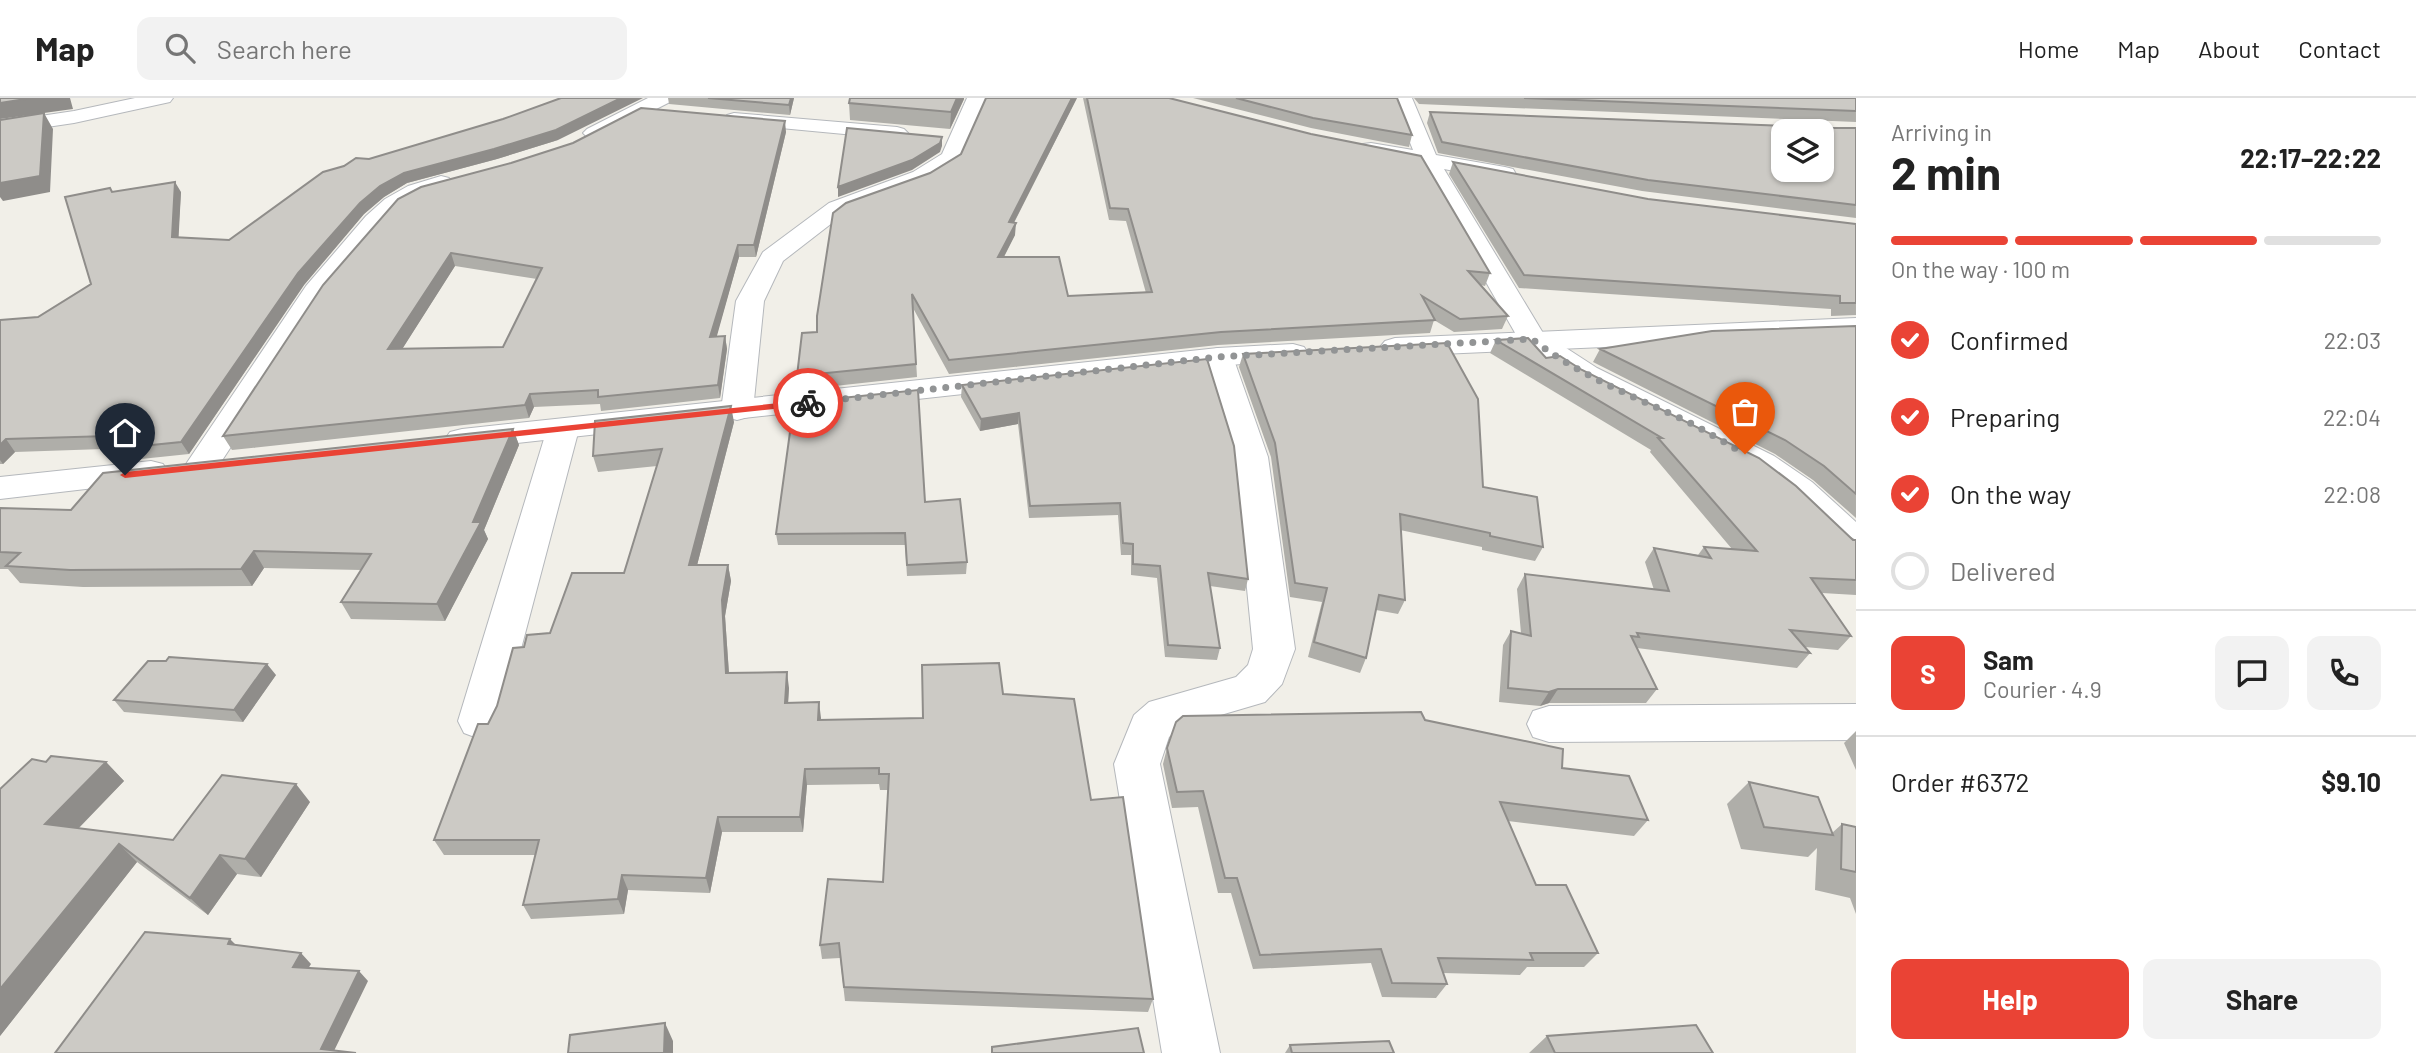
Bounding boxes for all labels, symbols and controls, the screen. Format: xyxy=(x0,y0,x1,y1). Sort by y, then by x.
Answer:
search box xyxy=(137,17,627,80)
text: Map xyxy=(35,28,95,68)
icon: search xyxy=(161,29,199,67)
text: Search here xyxy=(217,33,352,64)
text: Home xyxy=(2018,34,2079,63)
text: Map xyxy=(2117,34,2160,63)
text: About xyxy=(2198,34,2260,63)
text: Contact xyxy=(2298,34,2381,63)
text: Arriving in xyxy=(1891,118,1992,146)
map controls xyxy=(1771,119,1834,182)
button: layers xyxy=(1771,119,1834,182)
text: 22:17–22:22 xyxy=(2240,142,2381,173)
text: 2 min xyxy=(1891,144,2001,199)
text: On the way · 100 m xyxy=(1891,255,2070,283)
icon: check xyxy=(1891,321,1929,359)
text: Confirmed xyxy=(1950,324,2069,355)
text: 22:03 xyxy=(2324,326,2381,354)
courier xyxy=(773,368,843,438)
pin xyxy=(1715,382,1775,454)
icon: bike xyxy=(789,384,827,422)
icon: bag xyxy=(1726,393,1764,431)
icon: check xyxy=(1891,398,1929,436)
text: Preparing xyxy=(1950,401,2060,432)
pin xyxy=(95,403,155,475)
text: 22:04 xyxy=(2323,403,2381,431)
icon: home xyxy=(106,414,144,452)
icon: check xyxy=(1891,475,1929,513)
text: On the way xyxy=(1950,478,2071,509)
text: 22:08 xyxy=(2324,480,2381,508)
text: Delivered xyxy=(1950,555,2056,586)
button: chat xyxy=(2215,636,2289,710)
button: phone xyxy=(2307,636,2381,710)
text: Sam xyxy=(1983,644,2034,675)
text: S xyxy=(1920,658,1936,689)
text: Courier · 4.9 xyxy=(1983,675,2102,703)
text: Order #6372 xyxy=(1891,766,2029,797)
text: $9.10 xyxy=(2321,766,2381,797)
button: Help xyxy=(1891,959,2129,1039)
button: Share xyxy=(2143,959,2381,1039)

